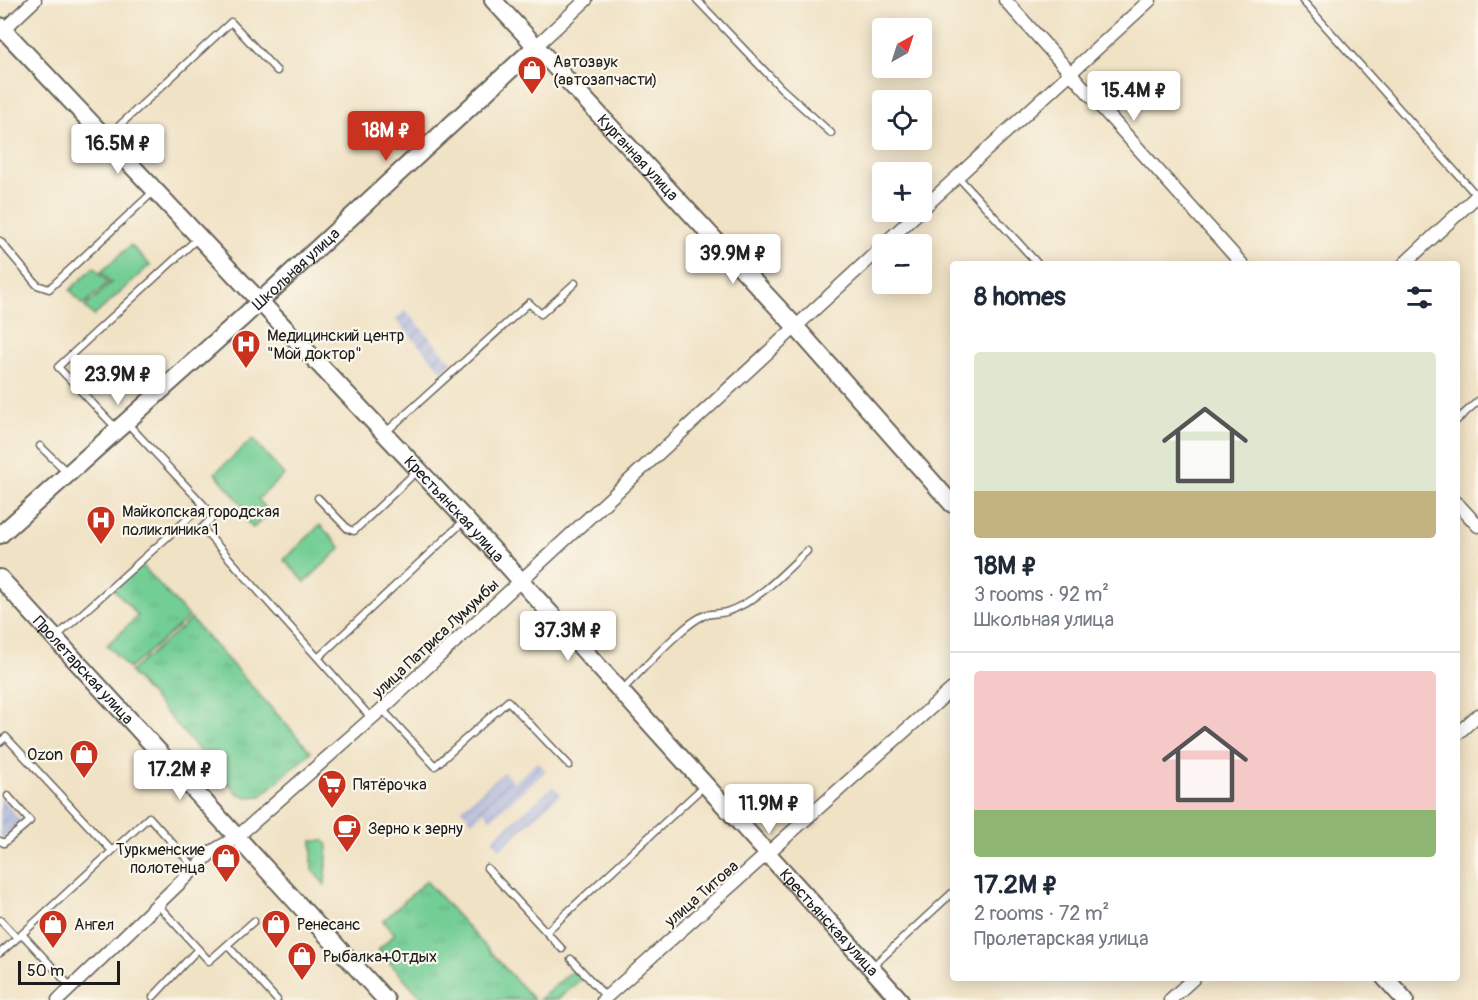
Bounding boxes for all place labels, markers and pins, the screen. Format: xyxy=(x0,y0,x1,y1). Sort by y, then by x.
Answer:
place label: Автозвук (автозапчасти) xyxy=(553,52,657,90)
shop icon: Автозвук (автозапчасти) xyxy=(516,54,548,96)
pin: 15.4M ₽ xyxy=(1079,71,1189,122)
pin: 18M ₽ xyxy=(344,111,428,162)
pin: 16.5M ₽ xyxy=(63,124,173,175)
pin: 39.9M ₽ xyxy=(678,234,788,285)
place label: Медицинский центр "Мой доктор" xyxy=(267,326,404,364)
hospital icon: Медицинский центр "Мой доктор" xyxy=(230,328,262,370)
pin: 23.9M ₽ xyxy=(63,355,173,406)
place label: Майкопская городская поликлиника 1 xyxy=(122,502,280,540)
hospital icon: Майкопская городская поликлиника 1 xyxy=(85,504,117,546)
pin: 37.3M ₽ xyxy=(513,611,623,662)
shop icon: Ozon xyxy=(68,738,100,780)
place label: Ozon xyxy=(27,745,63,765)
pin: 17.2M ₽ xyxy=(125,750,235,801)
supermarket icon: Пятёрочка xyxy=(316,768,348,810)
place label: Пятёрочка xyxy=(353,775,427,795)
pin: 11.9M ₽ xyxy=(714,784,824,835)
cafe icon: Зерно к зерну xyxy=(331,812,363,854)
place label: Зерно к зерну xyxy=(368,819,463,839)
place label: Туркменские полотенца xyxy=(116,840,205,878)
shop icon: Туркменские полотенца xyxy=(210,842,242,884)
shop icon: Ангел xyxy=(37,908,69,950)
shop icon: Ренесанс xyxy=(260,908,292,950)
place label: Ангел xyxy=(74,915,114,935)
place label: Ренесанс xyxy=(297,915,360,935)
shop icon: Рыбалка+Отдых xyxy=(286,940,318,982)
place label: Рыбалка+Отдых xyxy=(323,947,437,967)

